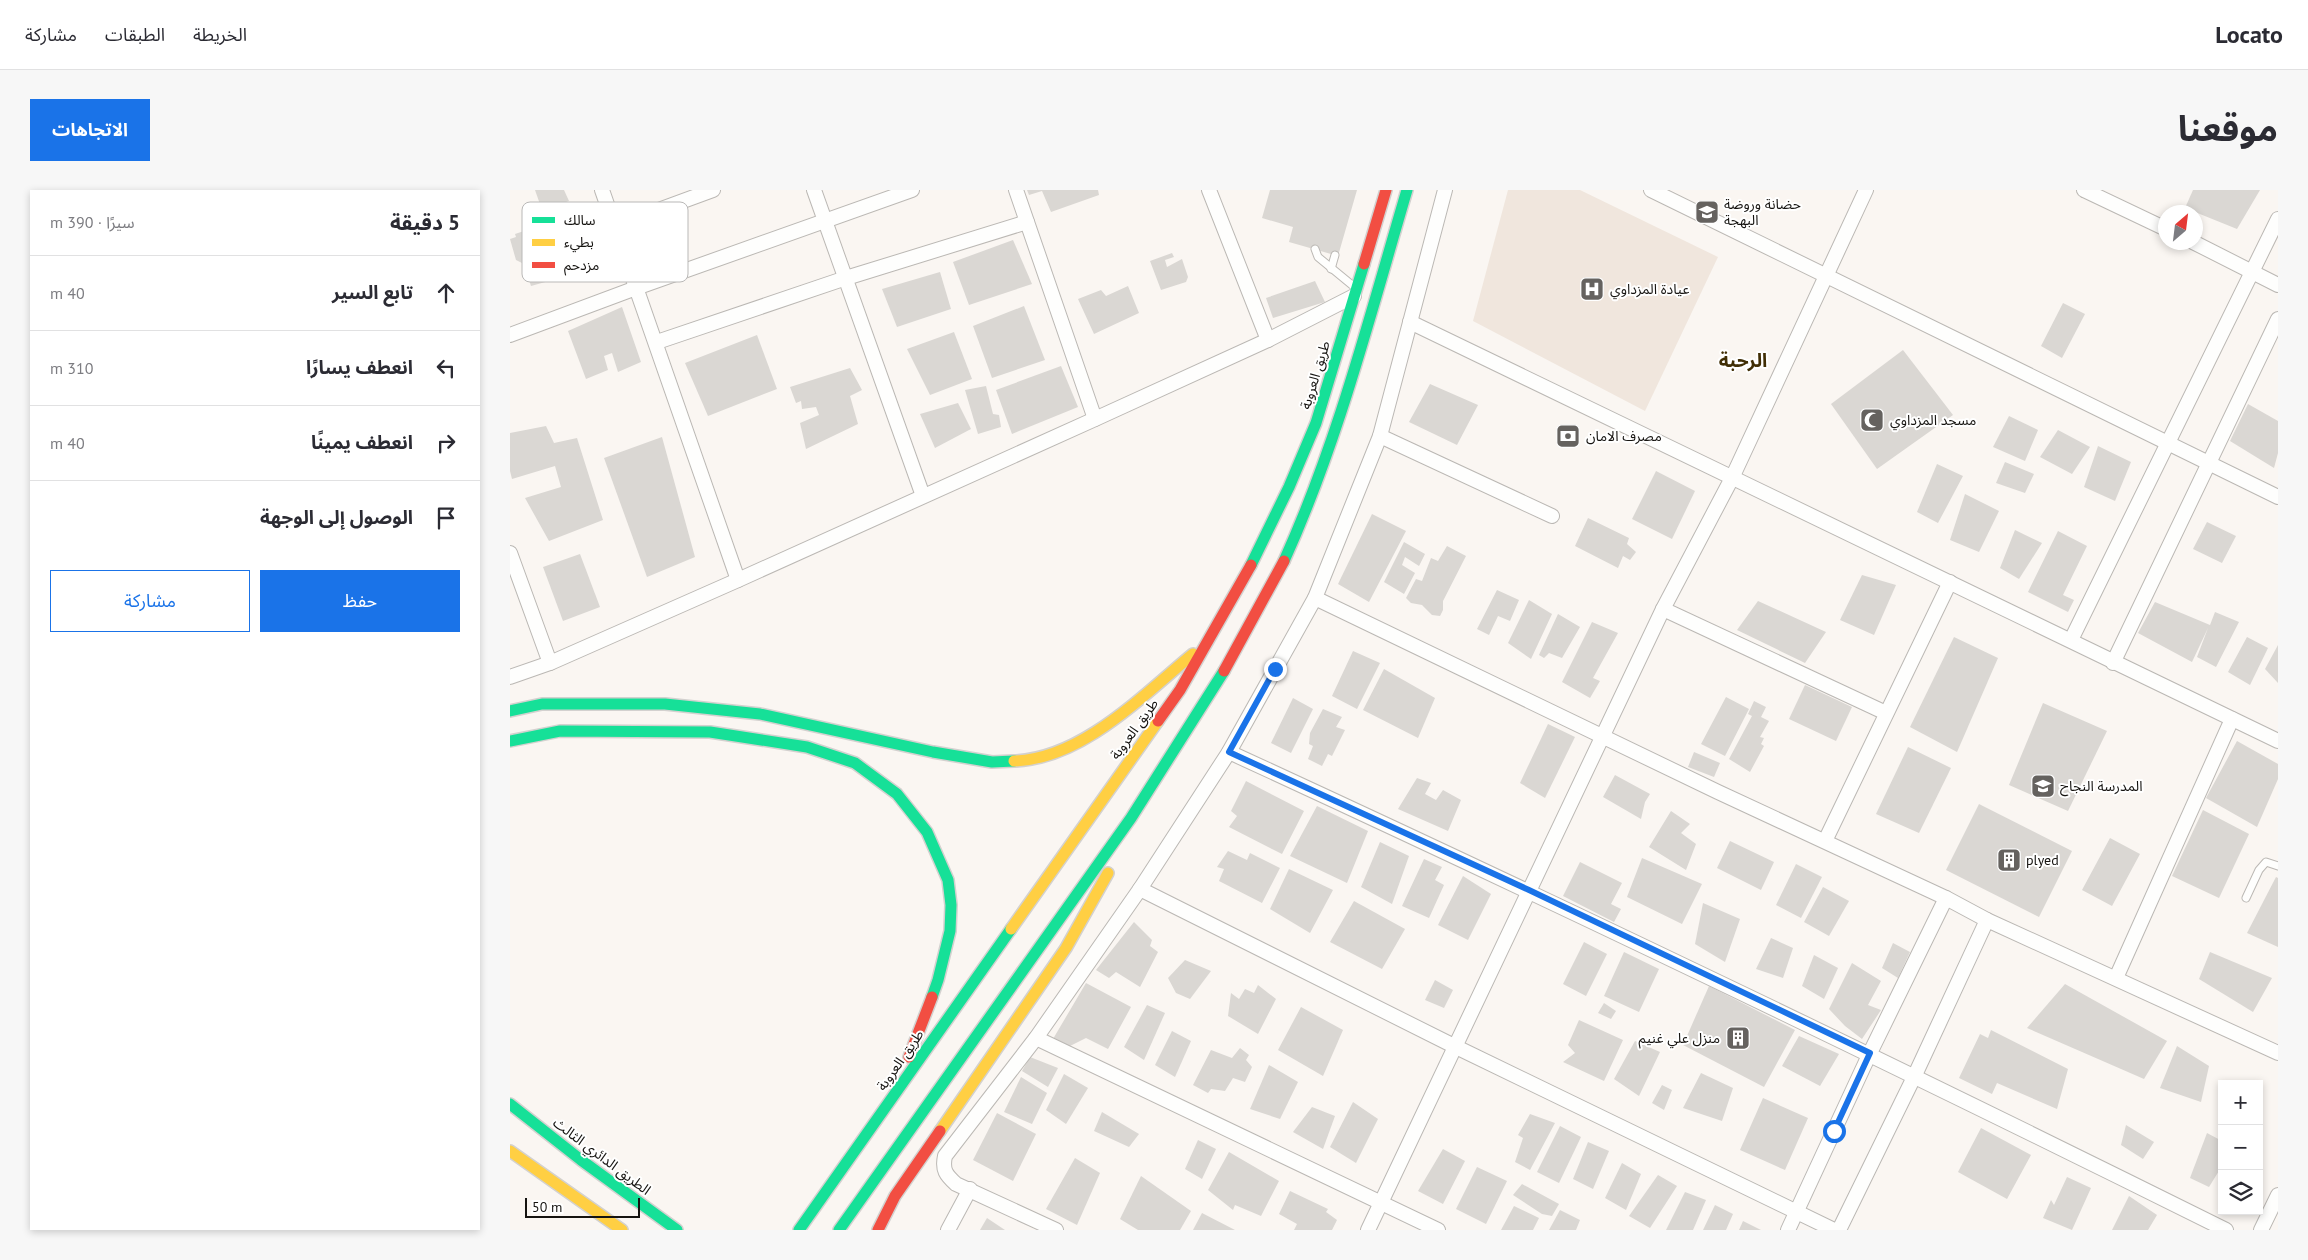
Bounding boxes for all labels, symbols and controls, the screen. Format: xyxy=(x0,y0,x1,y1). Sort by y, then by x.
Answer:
text: Locato xyxy=(2215,19,2283,50)
text: مشاركة xyxy=(25,23,77,46)
text: الطبقات xyxy=(105,23,165,46)
text: الخريطة xyxy=(193,23,247,46)
button: الاتجاهات xyxy=(30,99,150,161)
text: موقعنا xyxy=(2178,105,2278,151)
place label: حضانة وروضة البهجة xyxy=(1724,195,1801,229)
school or university icon: حضانة وروضة البهجة xyxy=(1694,199,1720,225)
legend xyxy=(522,202,688,282)
north arrow xyxy=(2158,205,2203,250)
text: 5 دقيقة xyxy=(390,209,460,236)
text: سالك xyxy=(564,211,596,229)
text: سيرًا · 390 m xyxy=(50,212,135,232)
text: بطيء xyxy=(564,233,594,253)
text: مزدحم xyxy=(564,256,599,276)
hospital icon: عيادة المزداوي xyxy=(1579,276,1605,302)
icon: ahead xyxy=(432,279,460,307)
text: تابع السير xyxy=(332,280,413,304)
place label: عيادة المزداوي xyxy=(1610,280,1690,300)
text: 40 m xyxy=(50,283,85,303)
street label: طريق العروبة xyxy=(1296,339,1335,412)
district label: الرحبة xyxy=(1719,348,1767,372)
icon: left xyxy=(432,354,460,382)
text: انعطف يسارًا xyxy=(306,355,413,379)
text: 310 m xyxy=(50,358,93,378)
mosque icon: مسجد المزداوي xyxy=(1859,407,1885,433)
place label: مسجد المزداوي xyxy=(1890,411,1976,431)
bank icon: مصرف الامان xyxy=(1555,423,1581,449)
place label: مصرف الامان xyxy=(1586,427,1662,445)
icon: right xyxy=(432,429,460,457)
text: انعطف يمينًا xyxy=(311,430,413,454)
text: 40 m xyxy=(50,433,85,453)
icon: arrive xyxy=(432,504,460,532)
text: الوصول إلى الوجهة xyxy=(260,505,413,529)
button: مشاركة xyxy=(50,570,250,632)
button: حفظ xyxy=(260,570,460,632)
route end xyxy=(1264,658,1287,681)
street label: طريق العروبة xyxy=(1106,695,1163,763)
school or university icon: المدرسة النجاح xyxy=(2030,773,2056,799)
place label: المدرسة النجاح xyxy=(2060,777,2142,797)
building icon: plyed xyxy=(1996,847,2022,873)
place label: plyed xyxy=(2026,851,2059,869)
building icon: منزل علي غنيم xyxy=(1725,1025,1751,1051)
street label: طريق العروبة xyxy=(872,1026,928,1095)
place label: منزل علي غنيم xyxy=(1639,1029,1720,1049)
map controls xyxy=(2218,1080,2263,1215)
button: + xyxy=(2218,1080,2263,1125)
street label: الطريق الدائري الثالث xyxy=(548,1113,655,1200)
route start xyxy=(1823,1120,1846,1143)
button: − xyxy=(2218,1125,2263,1170)
button: layers xyxy=(2218,1170,2263,1215)
scale bar xyxy=(525,1195,640,1218)
text: 50 m xyxy=(532,1198,562,1216)

